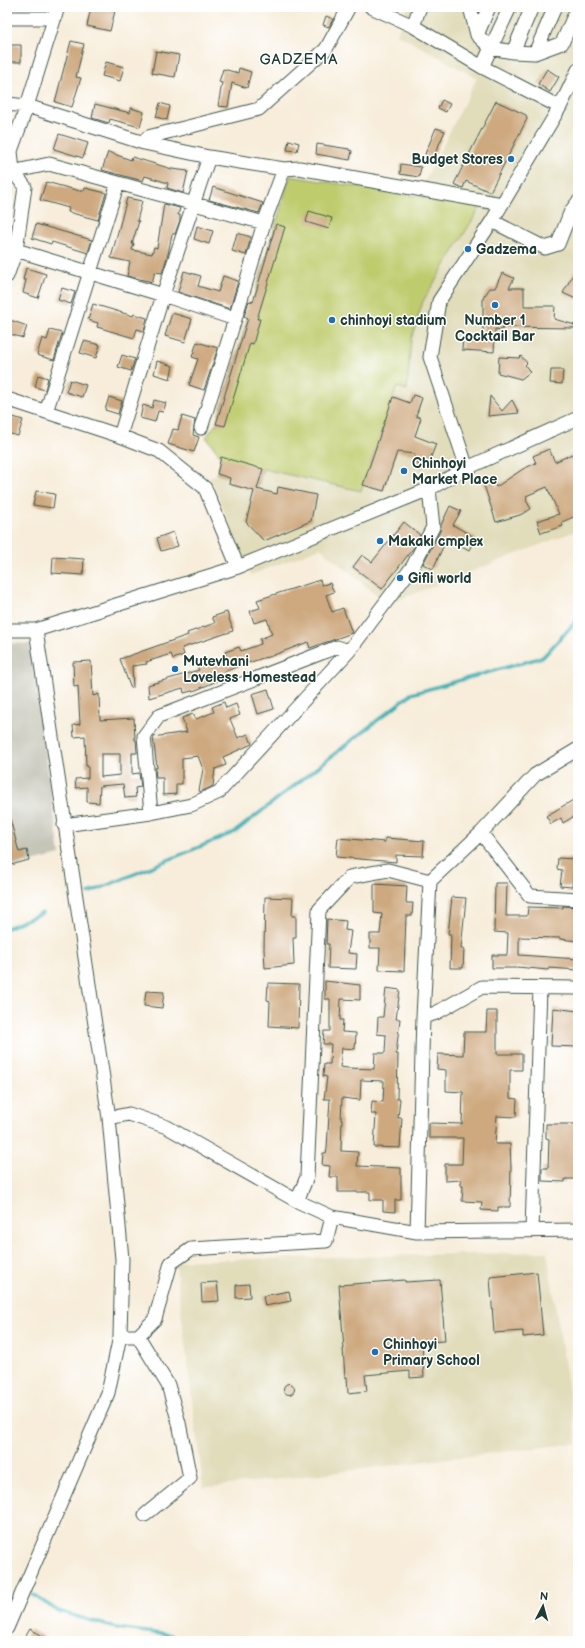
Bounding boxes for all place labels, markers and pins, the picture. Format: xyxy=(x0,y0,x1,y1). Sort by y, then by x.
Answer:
place label: Budget Stores xyxy=(412,151,503,168)
marker: Budget Stores xyxy=(506,154,516,164)
place label: Gadzema xyxy=(476,241,537,258)
marker: Gadzema xyxy=(463,244,473,254)
marker: Number 1 Cocktail Bar xyxy=(490,300,500,310)
place label: chinhoyi stadium xyxy=(340,312,447,329)
place label: Number 1 Cocktail Bar xyxy=(455,312,535,345)
marker: chinhoyi stadium xyxy=(327,315,337,325)
place label: Chinhoyi Market Place xyxy=(412,455,497,488)
marker: Chinhoyi Market Place xyxy=(399,466,409,476)
place label: Makaki cmplex xyxy=(388,533,484,550)
marker: Makaki cmplex xyxy=(375,536,385,546)
place label: Gifli world xyxy=(408,570,471,587)
marker: Gifli world xyxy=(395,573,405,583)
place label: Mutevhani Loveless Homestead xyxy=(183,653,316,686)
marker: Mutevhani Loveless Homestead xyxy=(170,664,180,674)
place label: Chinhoyi Primary School xyxy=(383,1336,480,1369)
marker: Chinhoyi Primary School xyxy=(370,1347,380,1357)

